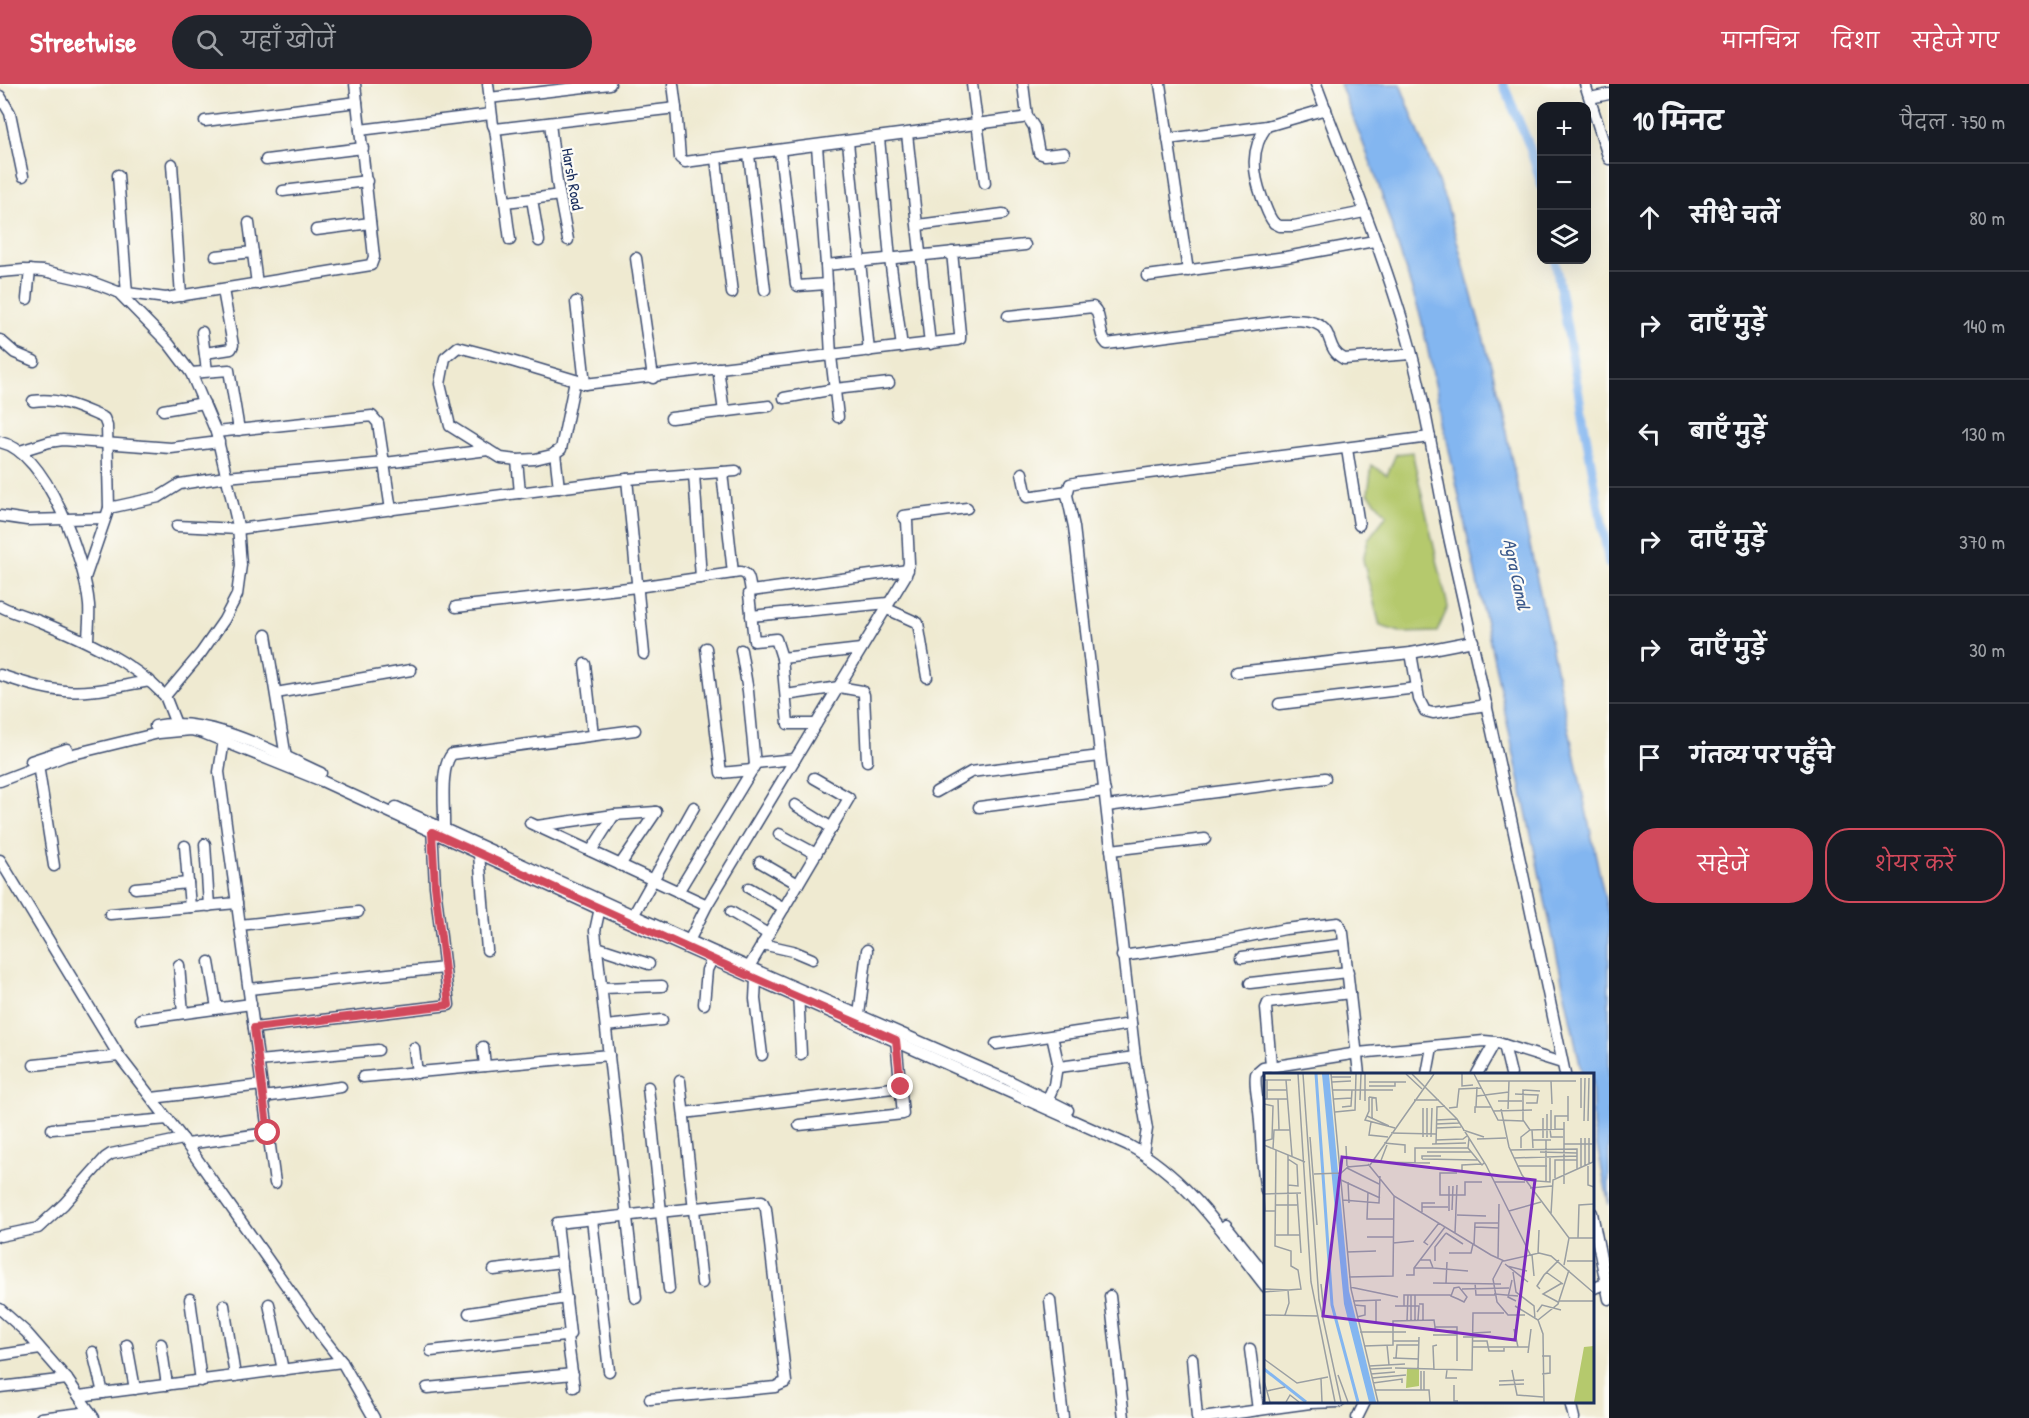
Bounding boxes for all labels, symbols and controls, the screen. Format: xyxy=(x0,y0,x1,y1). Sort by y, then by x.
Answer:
search box xyxy=(172,15,592,69)
text: Streetwise xyxy=(30,23,136,61)
text: यहाँ खोजें xyxy=(241,25,335,55)
icon: search xyxy=(193,26,226,59)
text: मानचित्र xyxy=(1722,26,1799,55)
text: दिशा xyxy=(1832,26,1879,55)
text: सहेजे गए xyxy=(1912,26,1999,55)
map controls xyxy=(1537,102,1591,264)
button: + xyxy=(1537,102,1591,156)
text: 10 मिनट xyxy=(1633,103,1723,138)
text: पैदल · 750 m xyxy=(1900,108,2005,135)
street label: Harsh Road xyxy=(557,146,589,212)
button: − xyxy=(1537,156,1591,210)
text: सीधे चलें xyxy=(1690,200,1780,230)
icon: ahead xyxy=(1633,201,1666,234)
text: 80 m xyxy=(1969,204,2005,231)
button: layers xyxy=(1537,210,1591,264)
text: दाएँ मुड़ें xyxy=(1690,308,1766,338)
icon: right xyxy=(1633,309,1666,342)
text: 140 m xyxy=(1963,312,2005,339)
text: बाएँ मुड़ें xyxy=(1690,416,1767,446)
icon: left xyxy=(1633,417,1666,450)
text: 130 m xyxy=(1962,420,2005,447)
text: दाएँ मुड़ें xyxy=(1690,524,1766,554)
icon: right xyxy=(1633,525,1666,558)
text: 370 m xyxy=(1959,528,2005,555)
water label: Agra Canal xyxy=(1497,536,1537,613)
text: दाएँ मुड़ें xyxy=(1690,632,1766,662)
icon: right xyxy=(1633,633,1666,666)
text: 30 m xyxy=(1969,636,2005,663)
text: गंतव्य पर पहुँचे xyxy=(1690,740,1834,770)
icon: arrive xyxy=(1633,741,1666,774)
button: सहेजें xyxy=(1633,828,1813,903)
button: शेयर करें xyxy=(1825,828,2005,903)
route end xyxy=(887,1073,913,1099)
inset map xyxy=(1264,1073,1594,1403)
route start xyxy=(254,1119,280,1145)

